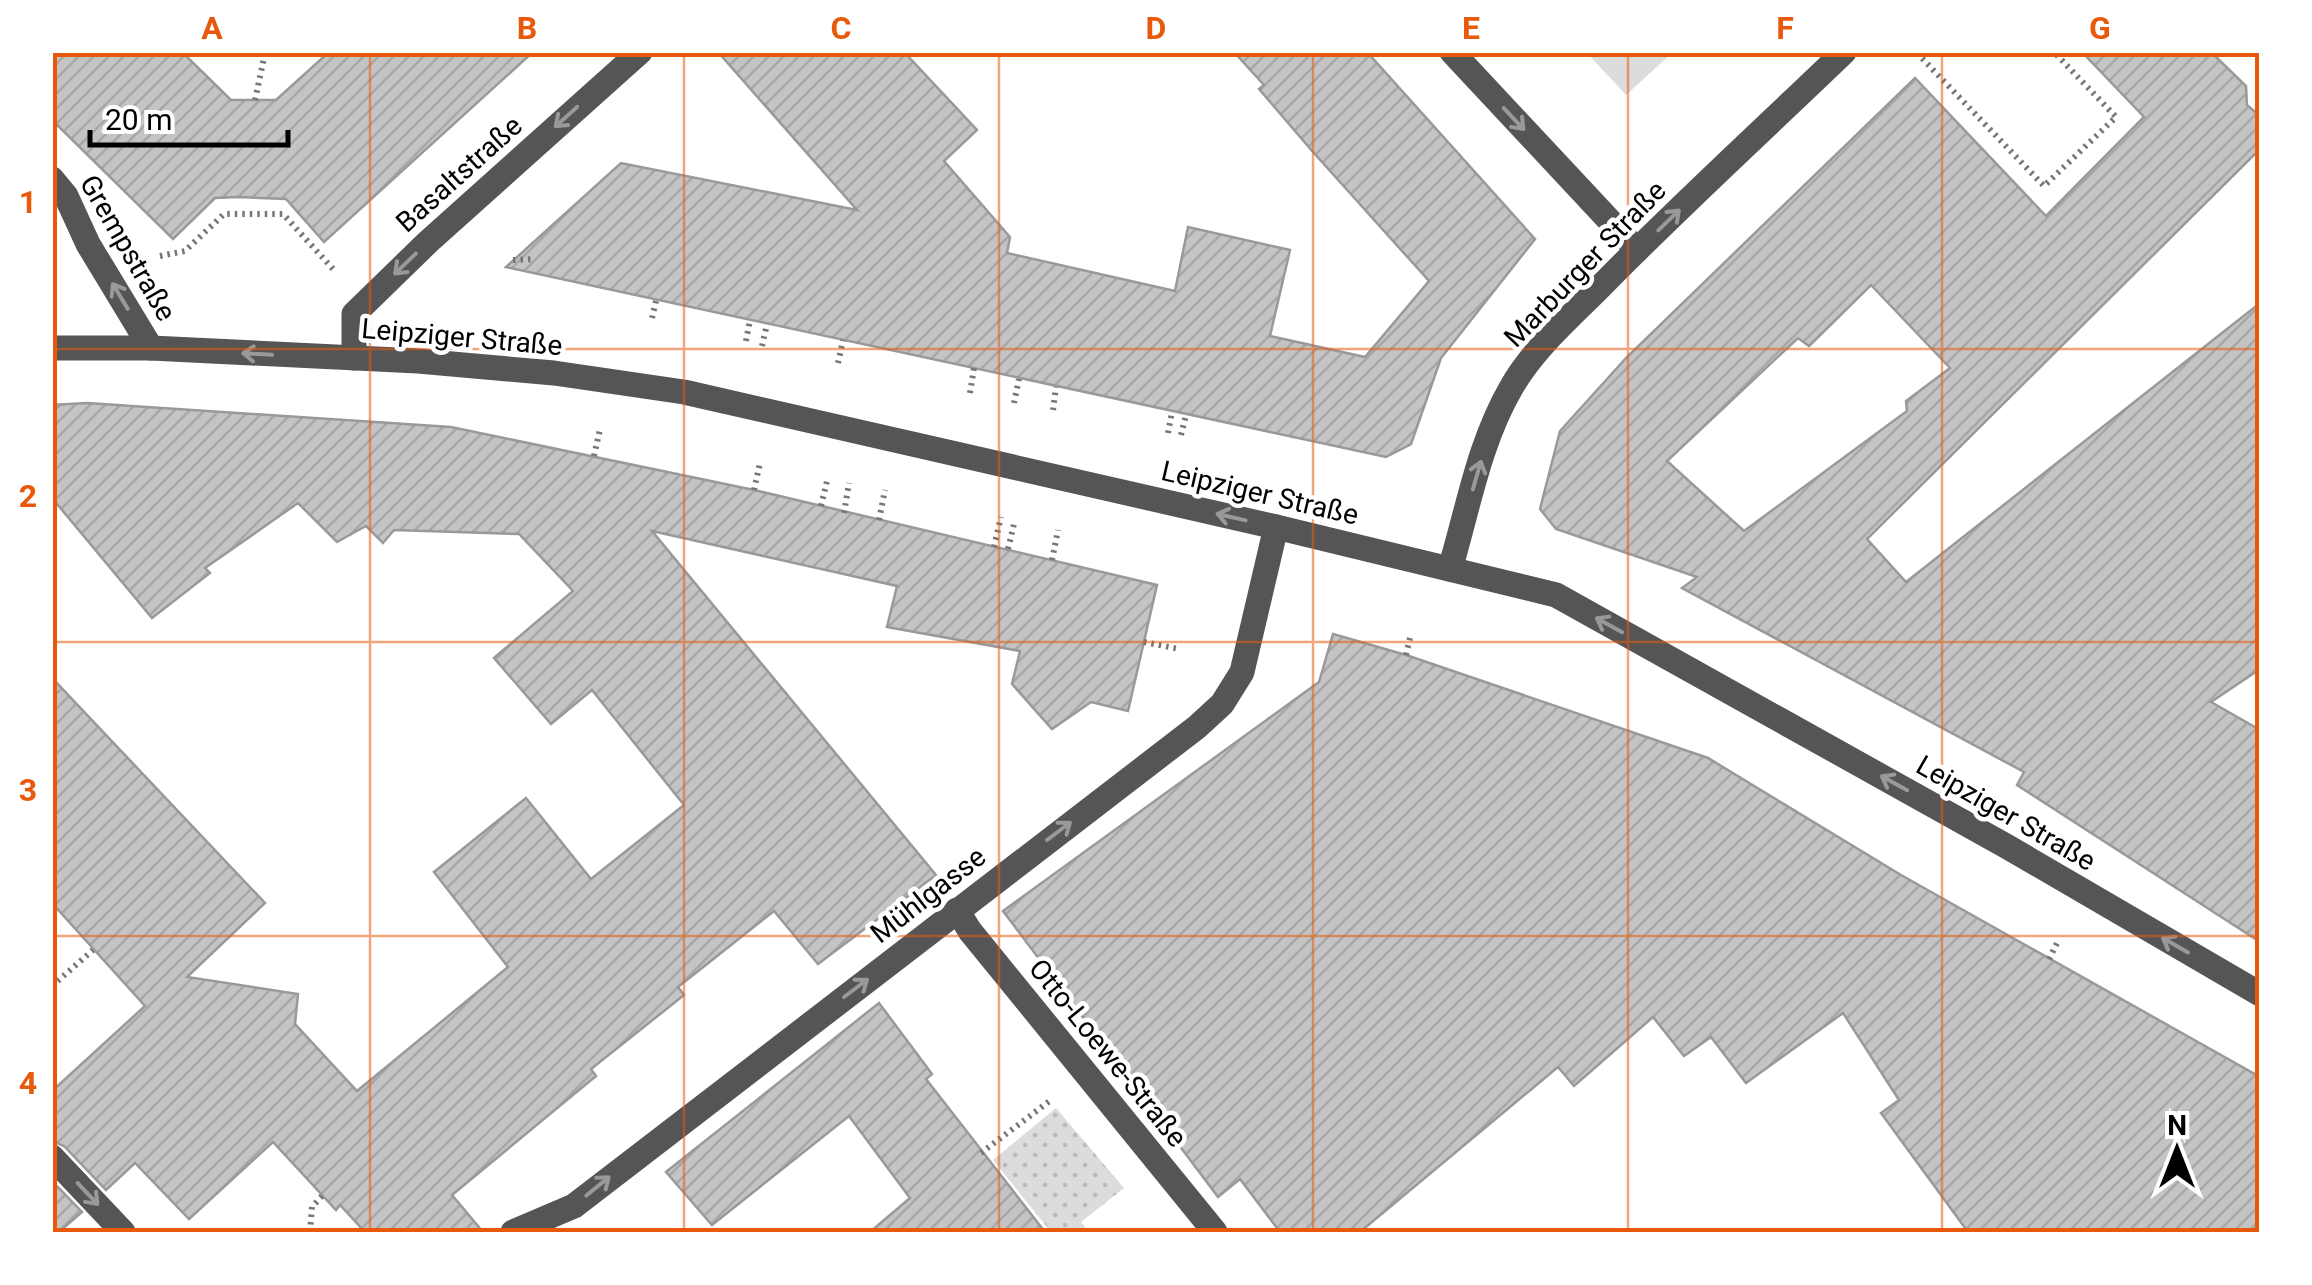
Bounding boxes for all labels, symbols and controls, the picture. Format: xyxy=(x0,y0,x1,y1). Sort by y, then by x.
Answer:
text: A xyxy=(201,9,223,47)
text: B xyxy=(517,9,537,47)
text: C xyxy=(831,9,851,47)
text: D xyxy=(1146,9,1166,47)
text: E xyxy=(1462,9,1480,47)
text: F xyxy=(1776,9,1794,47)
text: G xyxy=(2089,9,2111,47)
scale bar xyxy=(90,85,288,147)
text: 20 m xyxy=(105,102,172,137)
one-way arrow xyxy=(554,105,579,128)
one-way arrow xyxy=(1502,106,1525,131)
street label: Basaltstraße xyxy=(389,109,529,239)
street label: Grempstraße xyxy=(73,169,183,327)
street label: Marburger Straße xyxy=(1497,174,1673,354)
text: 1 xyxy=(19,183,37,221)
one-way arrow xyxy=(1656,208,1680,232)
one-way arrow xyxy=(394,252,418,276)
one-way arrow xyxy=(110,282,130,311)
street label: Leipziger Straße xyxy=(360,312,564,362)
one-way arrow xyxy=(242,344,274,363)
street label: Leipziger Straße xyxy=(1158,454,1362,532)
one-way arrow xyxy=(1468,460,1487,491)
text: 2 xyxy=(19,477,37,515)
one-way arrow xyxy=(1216,507,1248,525)
one-way arrow xyxy=(1595,614,1625,634)
street label: Leipziger Straße xyxy=(1911,748,2101,878)
text: 3 xyxy=(19,771,37,809)
one-way arrow xyxy=(1879,772,1909,792)
one-way arrow xyxy=(1046,820,1072,842)
street label: Mühlgasse xyxy=(864,840,992,950)
one-way arrow xyxy=(2161,935,2190,955)
street label: Otto-Loewe-Straße xyxy=(1022,952,1194,1154)
one-way arrow xyxy=(842,978,869,999)
text: 4 xyxy=(19,1064,37,1102)
north arrow xyxy=(2127,1100,2227,1200)
text: N xyxy=(2167,1109,2187,1142)
one-way arrow xyxy=(585,1175,611,1197)
one-way arrow xyxy=(76,1182,100,1206)

